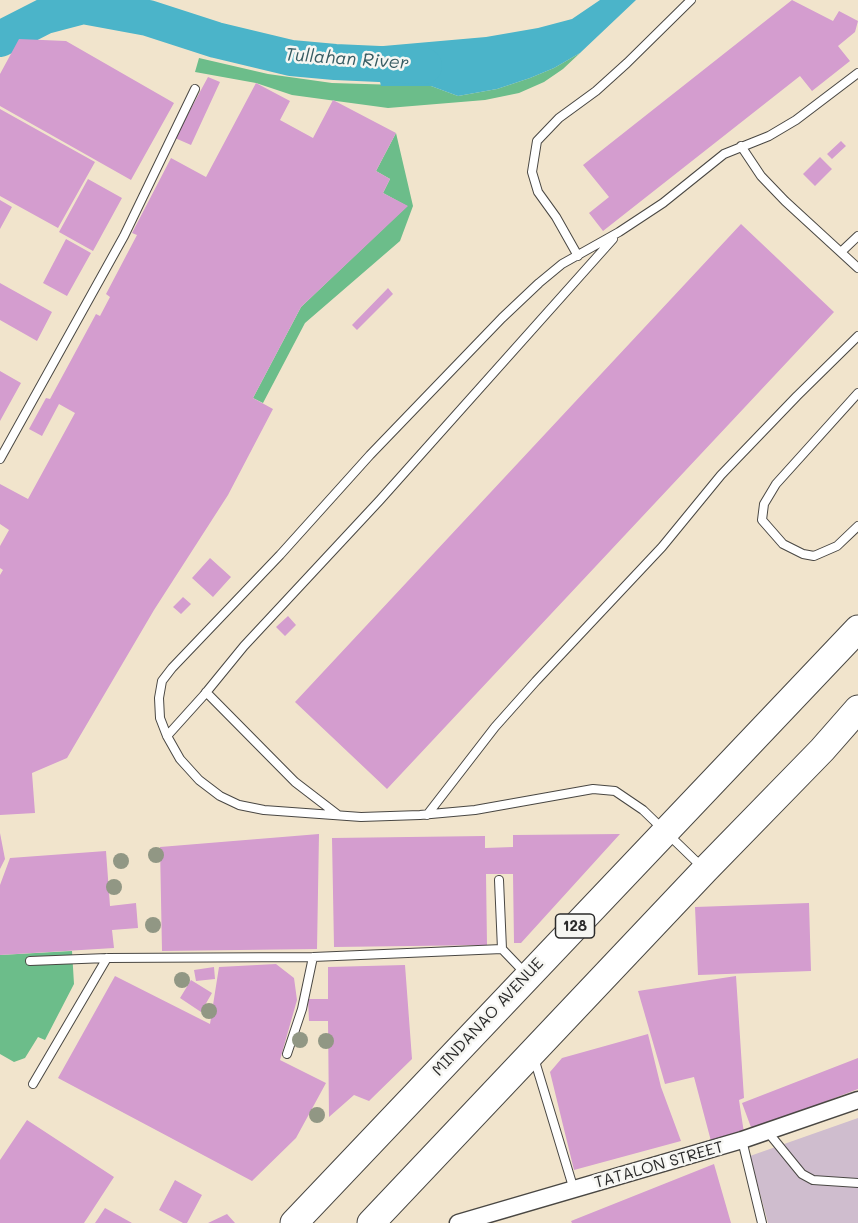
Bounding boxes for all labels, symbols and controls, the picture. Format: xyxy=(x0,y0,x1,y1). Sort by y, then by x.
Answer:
water label: Tullahan River xyxy=(284,44,410,74)
road number: 128 xyxy=(556,914,594,938)
street label: MINDANAO AVENUE xyxy=(428,954,548,1080)
street label: TATALON STREET xyxy=(592,1137,726,1193)

